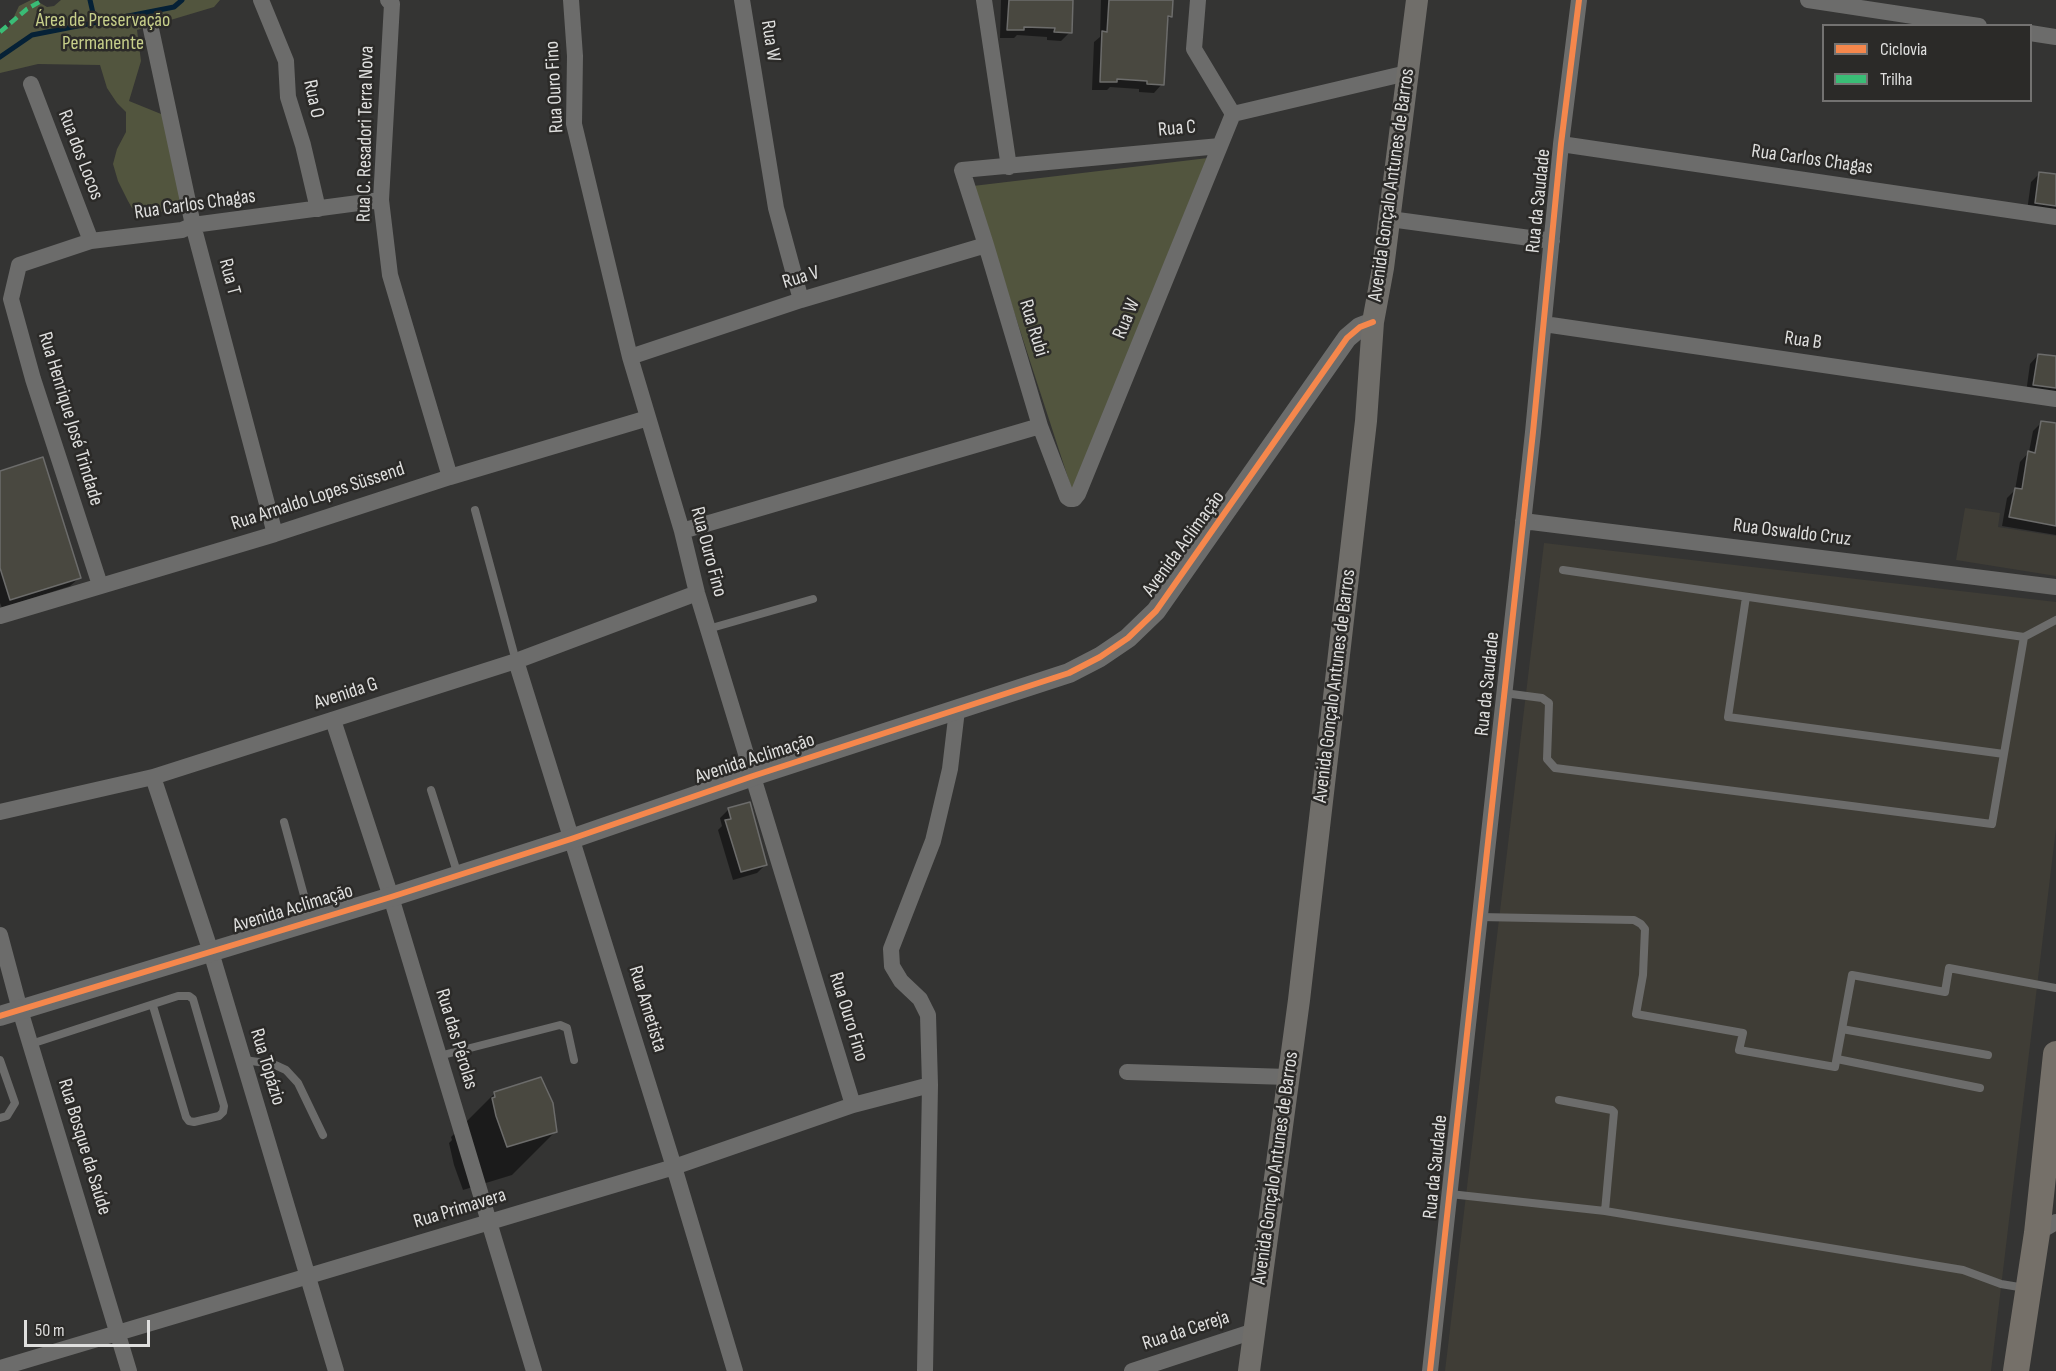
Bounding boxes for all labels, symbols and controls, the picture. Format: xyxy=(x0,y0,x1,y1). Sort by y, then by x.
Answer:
park label: Área de Preservação Permanente xyxy=(36,9,170,56)
street label: Rua W xyxy=(755,19,785,63)
legend xyxy=(1822,24,2032,102)
text: Ciclovia xyxy=(1880,39,1927,60)
street label: Rua Ouro Fino xyxy=(541,40,569,134)
street label: Rua C. Resadori Terra Nova xyxy=(352,46,380,222)
street label: Avenida Gonçalo Antunes de Barros xyxy=(1364,67,1420,303)
text: Trilha xyxy=(1880,69,1912,90)
street label: Rua O xyxy=(297,78,329,120)
street label: Rua dos Locos xyxy=(52,107,108,203)
street label: Rua C xyxy=(1157,115,1197,143)
street label: Rua Carlos Chagas xyxy=(1750,140,1874,180)
street label: Rua da Saudade xyxy=(1522,148,1556,254)
street label: Rua Carlos Chagas xyxy=(133,185,257,225)
street label: Rua T xyxy=(213,256,245,298)
street label: Rua V xyxy=(780,261,822,295)
street label: Rua W xyxy=(1108,295,1146,343)
street label: Rua Rubi xyxy=(1013,297,1053,359)
street label: Rua B xyxy=(1783,327,1823,355)
street label: Rua Henrique José Trindade xyxy=(32,329,108,509)
street label: Rua Arnaldo Lopes Süssend xyxy=(228,458,408,536)
street label: Avenida Aclimação xyxy=(1138,487,1230,601)
street label: Rua Ouro Fino xyxy=(684,504,732,600)
street label: Rua Oswaldo Cruz xyxy=(1732,514,1852,552)
street label: Avenida Gonçalo Antunes de Barros xyxy=(1309,568,1361,804)
street label: Rua da Saudade xyxy=(1471,631,1505,737)
street label: Avenida G xyxy=(311,672,381,716)
street label: Avenida Aclimação xyxy=(692,728,818,790)
street label: Avenida Aclimação xyxy=(230,879,356,939)
street label: Rua Ametista xyxy=(623,963,671,1055)
street label: Rua Ouro Fino xyxy=(823,969,873,1065)
street label: Rua das Pérolas xyxy=(429,986,483,1092)
street label: Rua Topázio xyxy=(244,1026,290,1108)
street label: Avenida Gonçalo Antunes de Barros xyxy=(1248,1050,1304,1286)
street label: Rua Bosque da Saúde xyxy=(52,1076,116,1218)
street label: Rua da Saudade xyxy=(1419,1114,1453,1220)
street label: Rua Primavera xyxy=(411,1184,509,1234)
street label: Rua da Cereja xyxy=(1139,1306,1233,1356)
scale bar xyxy=(27,1308,153,1346)
text: 50 m xyxy=(35,1320,65,1341)

